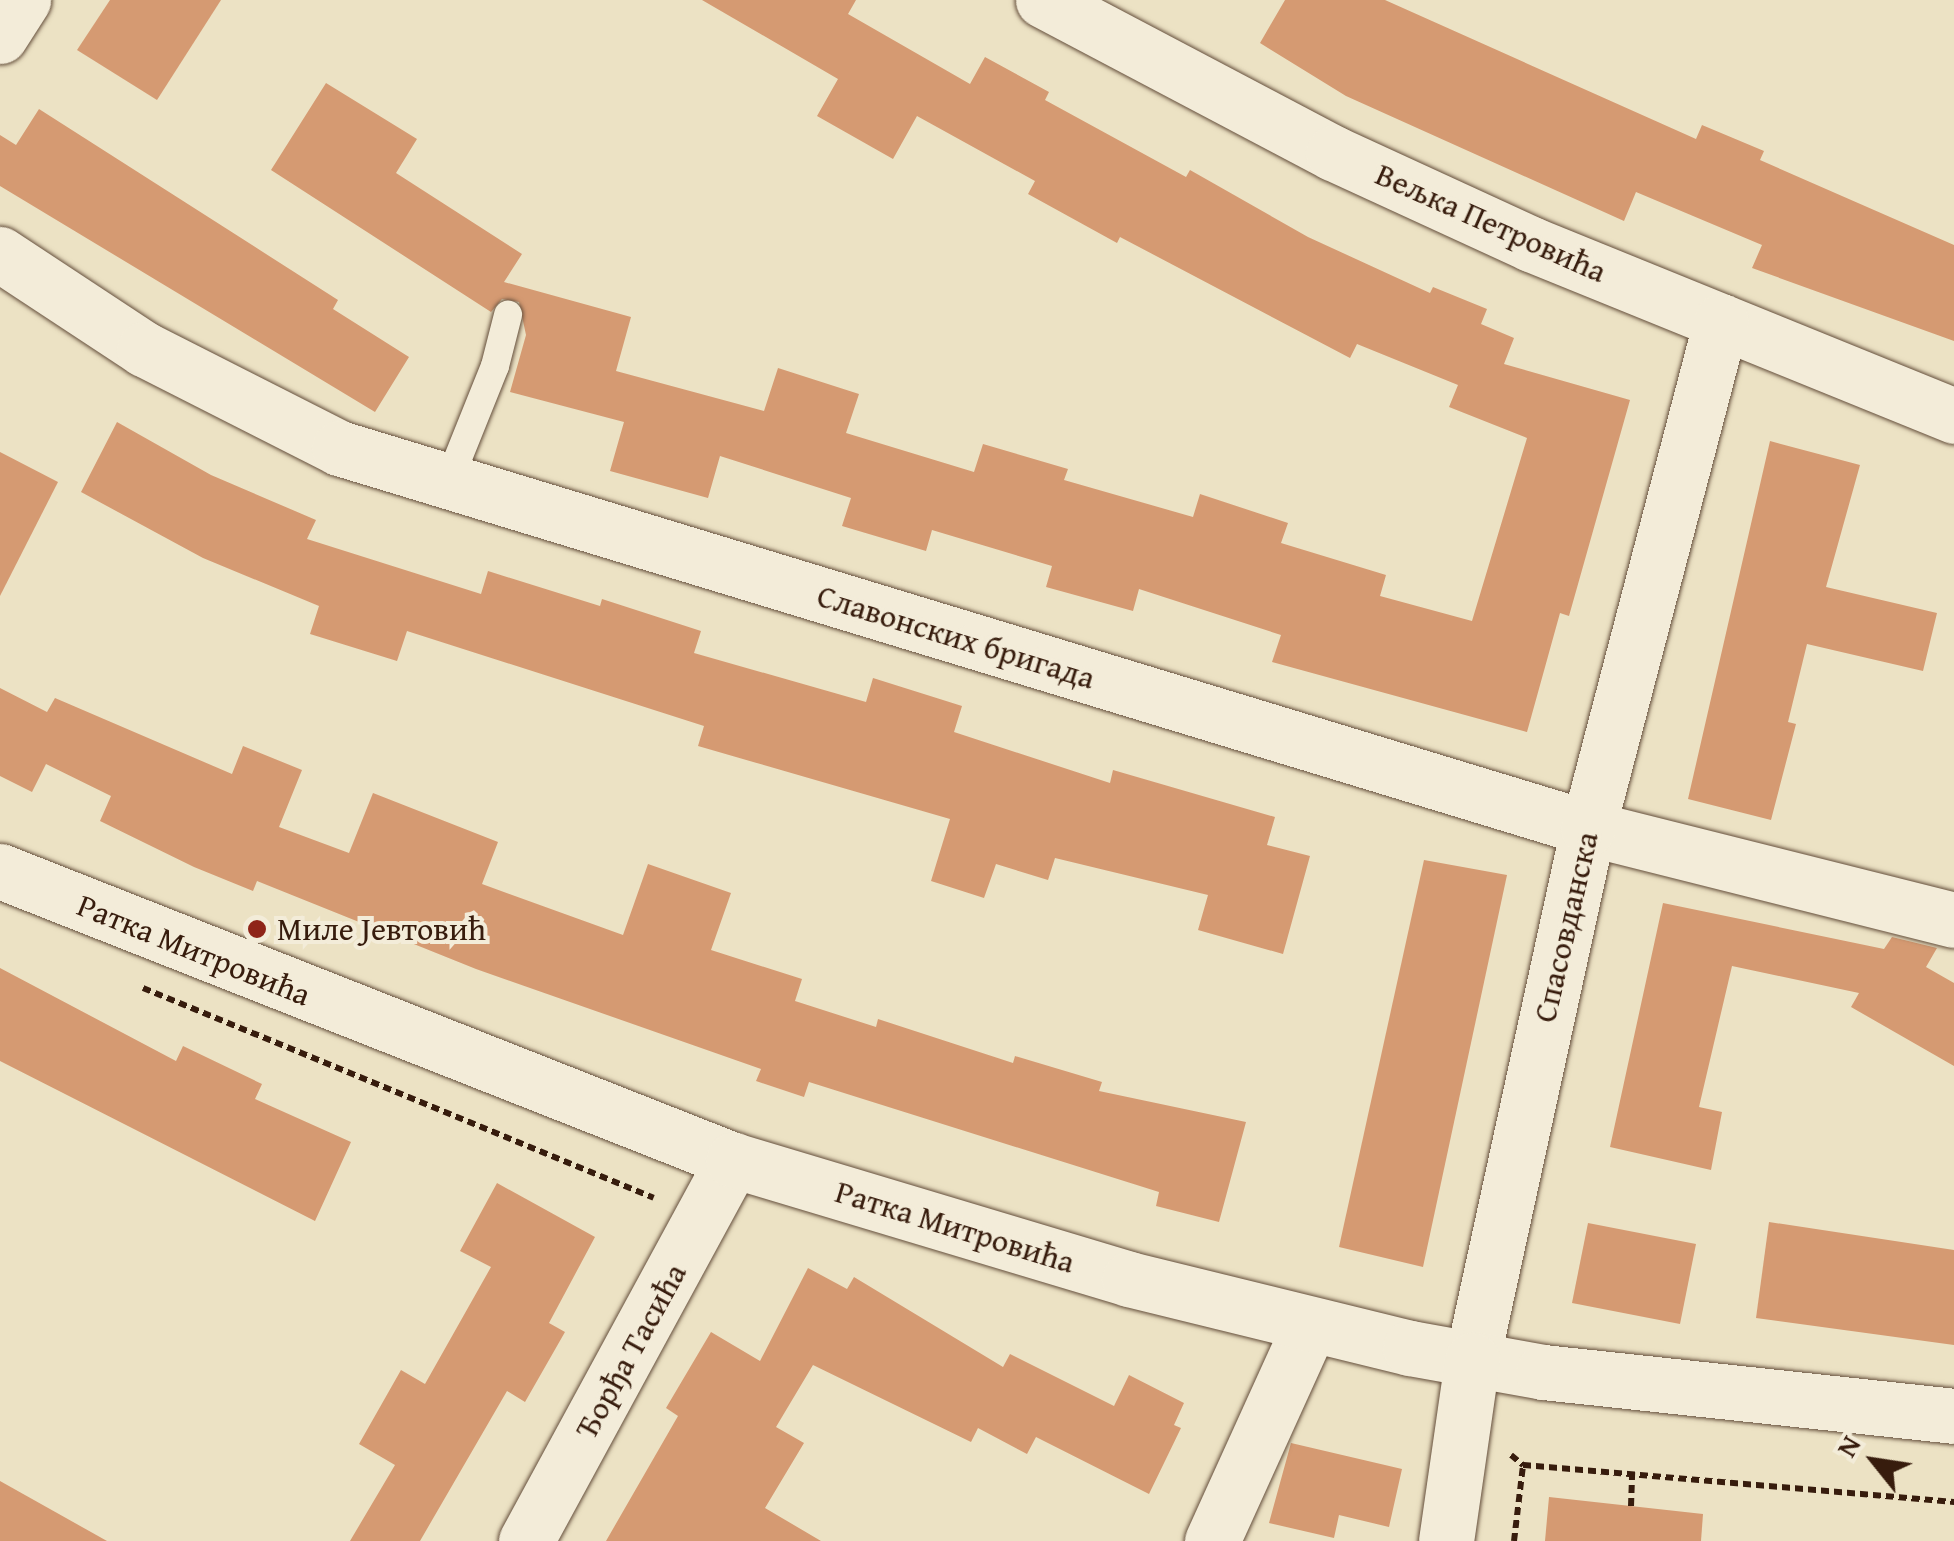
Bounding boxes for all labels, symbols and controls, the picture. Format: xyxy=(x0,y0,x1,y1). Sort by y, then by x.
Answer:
street label: Вељка Петровића xyxy=(1370,155,1612,291)
street label: Славонских бригада xyxy=(813,577,1099,697)
street label: Спасовданска xyxy=(1525,828,1607,1026)
street label: Ратка Митровића xyxy=(72,886,316,1014)
place label: Миле Јевтовић xyxy=(277,910,486,948)
marker: Миле Јевтовић xyxy=(246,918,268,940)
street label: Ратка Митровића xyxy=(831,1172,1079,1282)
street label: Ђорђа Тасића xyxy=(567,1257,695,1445)
north arrow xyxy=(1824,1411,1924,1511)
text: N xyxy=(1825,1427,1870,1464)

